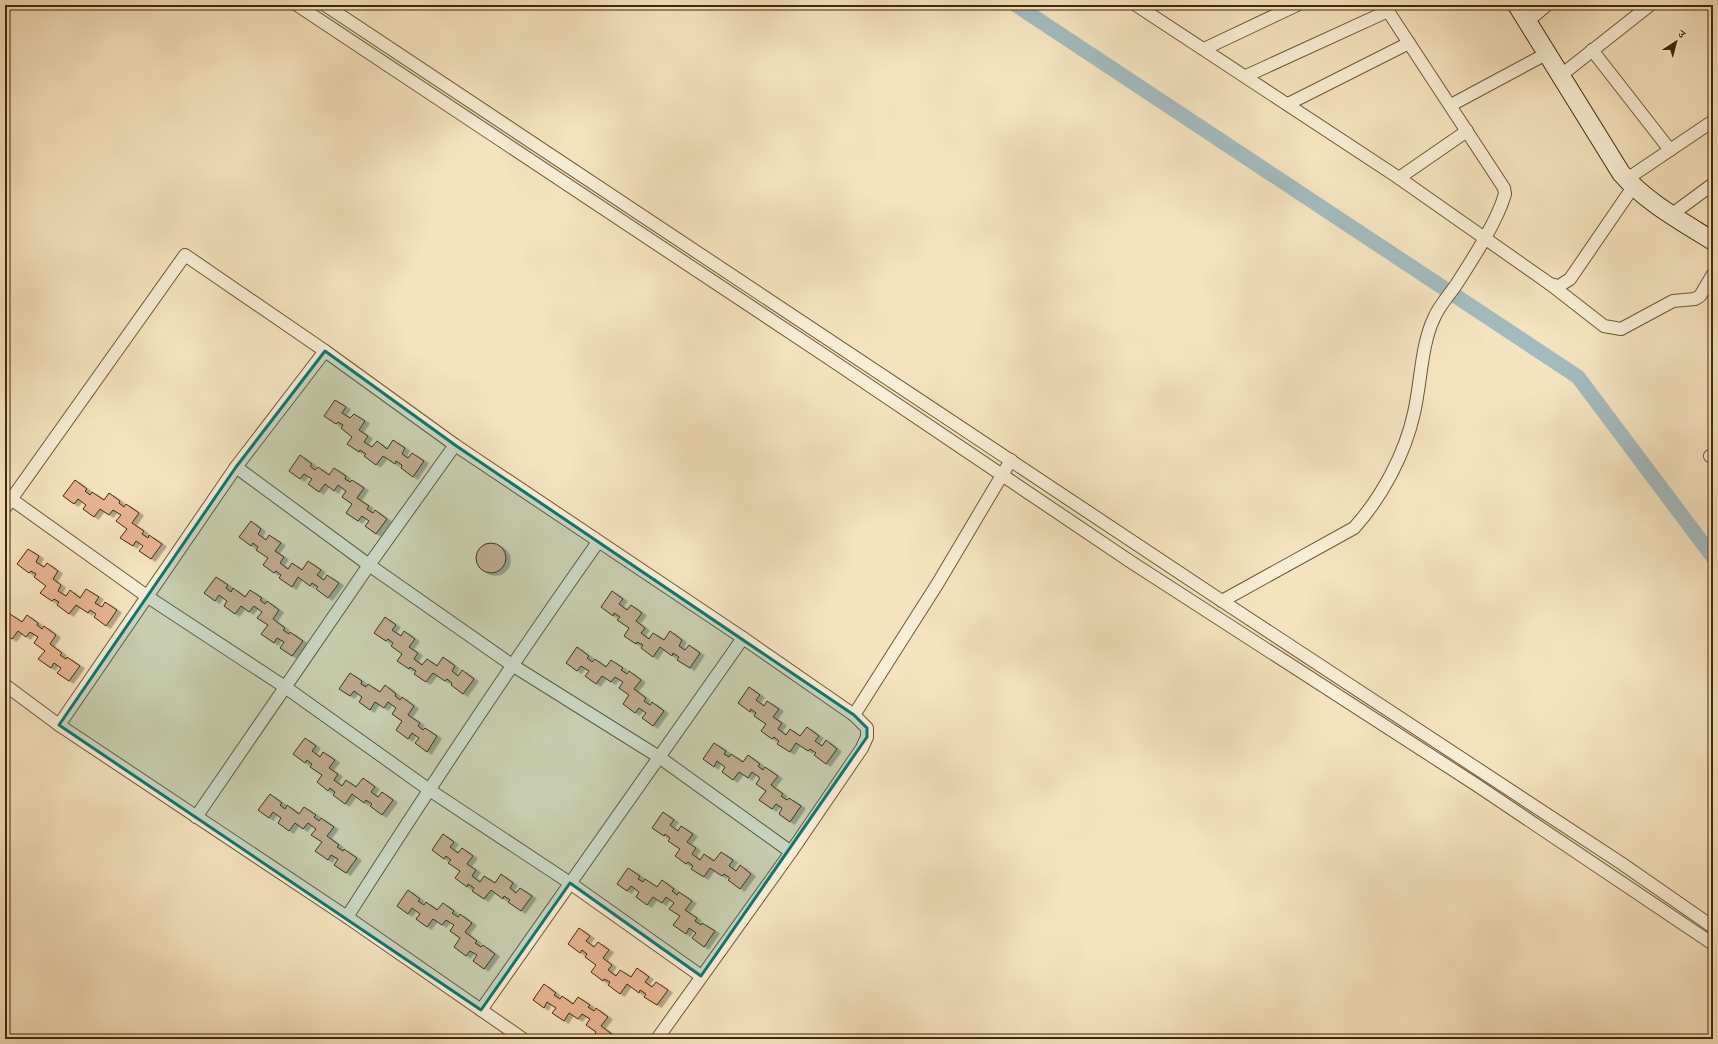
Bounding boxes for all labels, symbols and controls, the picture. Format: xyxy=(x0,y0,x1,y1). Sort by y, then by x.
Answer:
north arrow xyxy=(1656,22,1696,62)
text: उ xyxy=(1674,27,1689,43)

